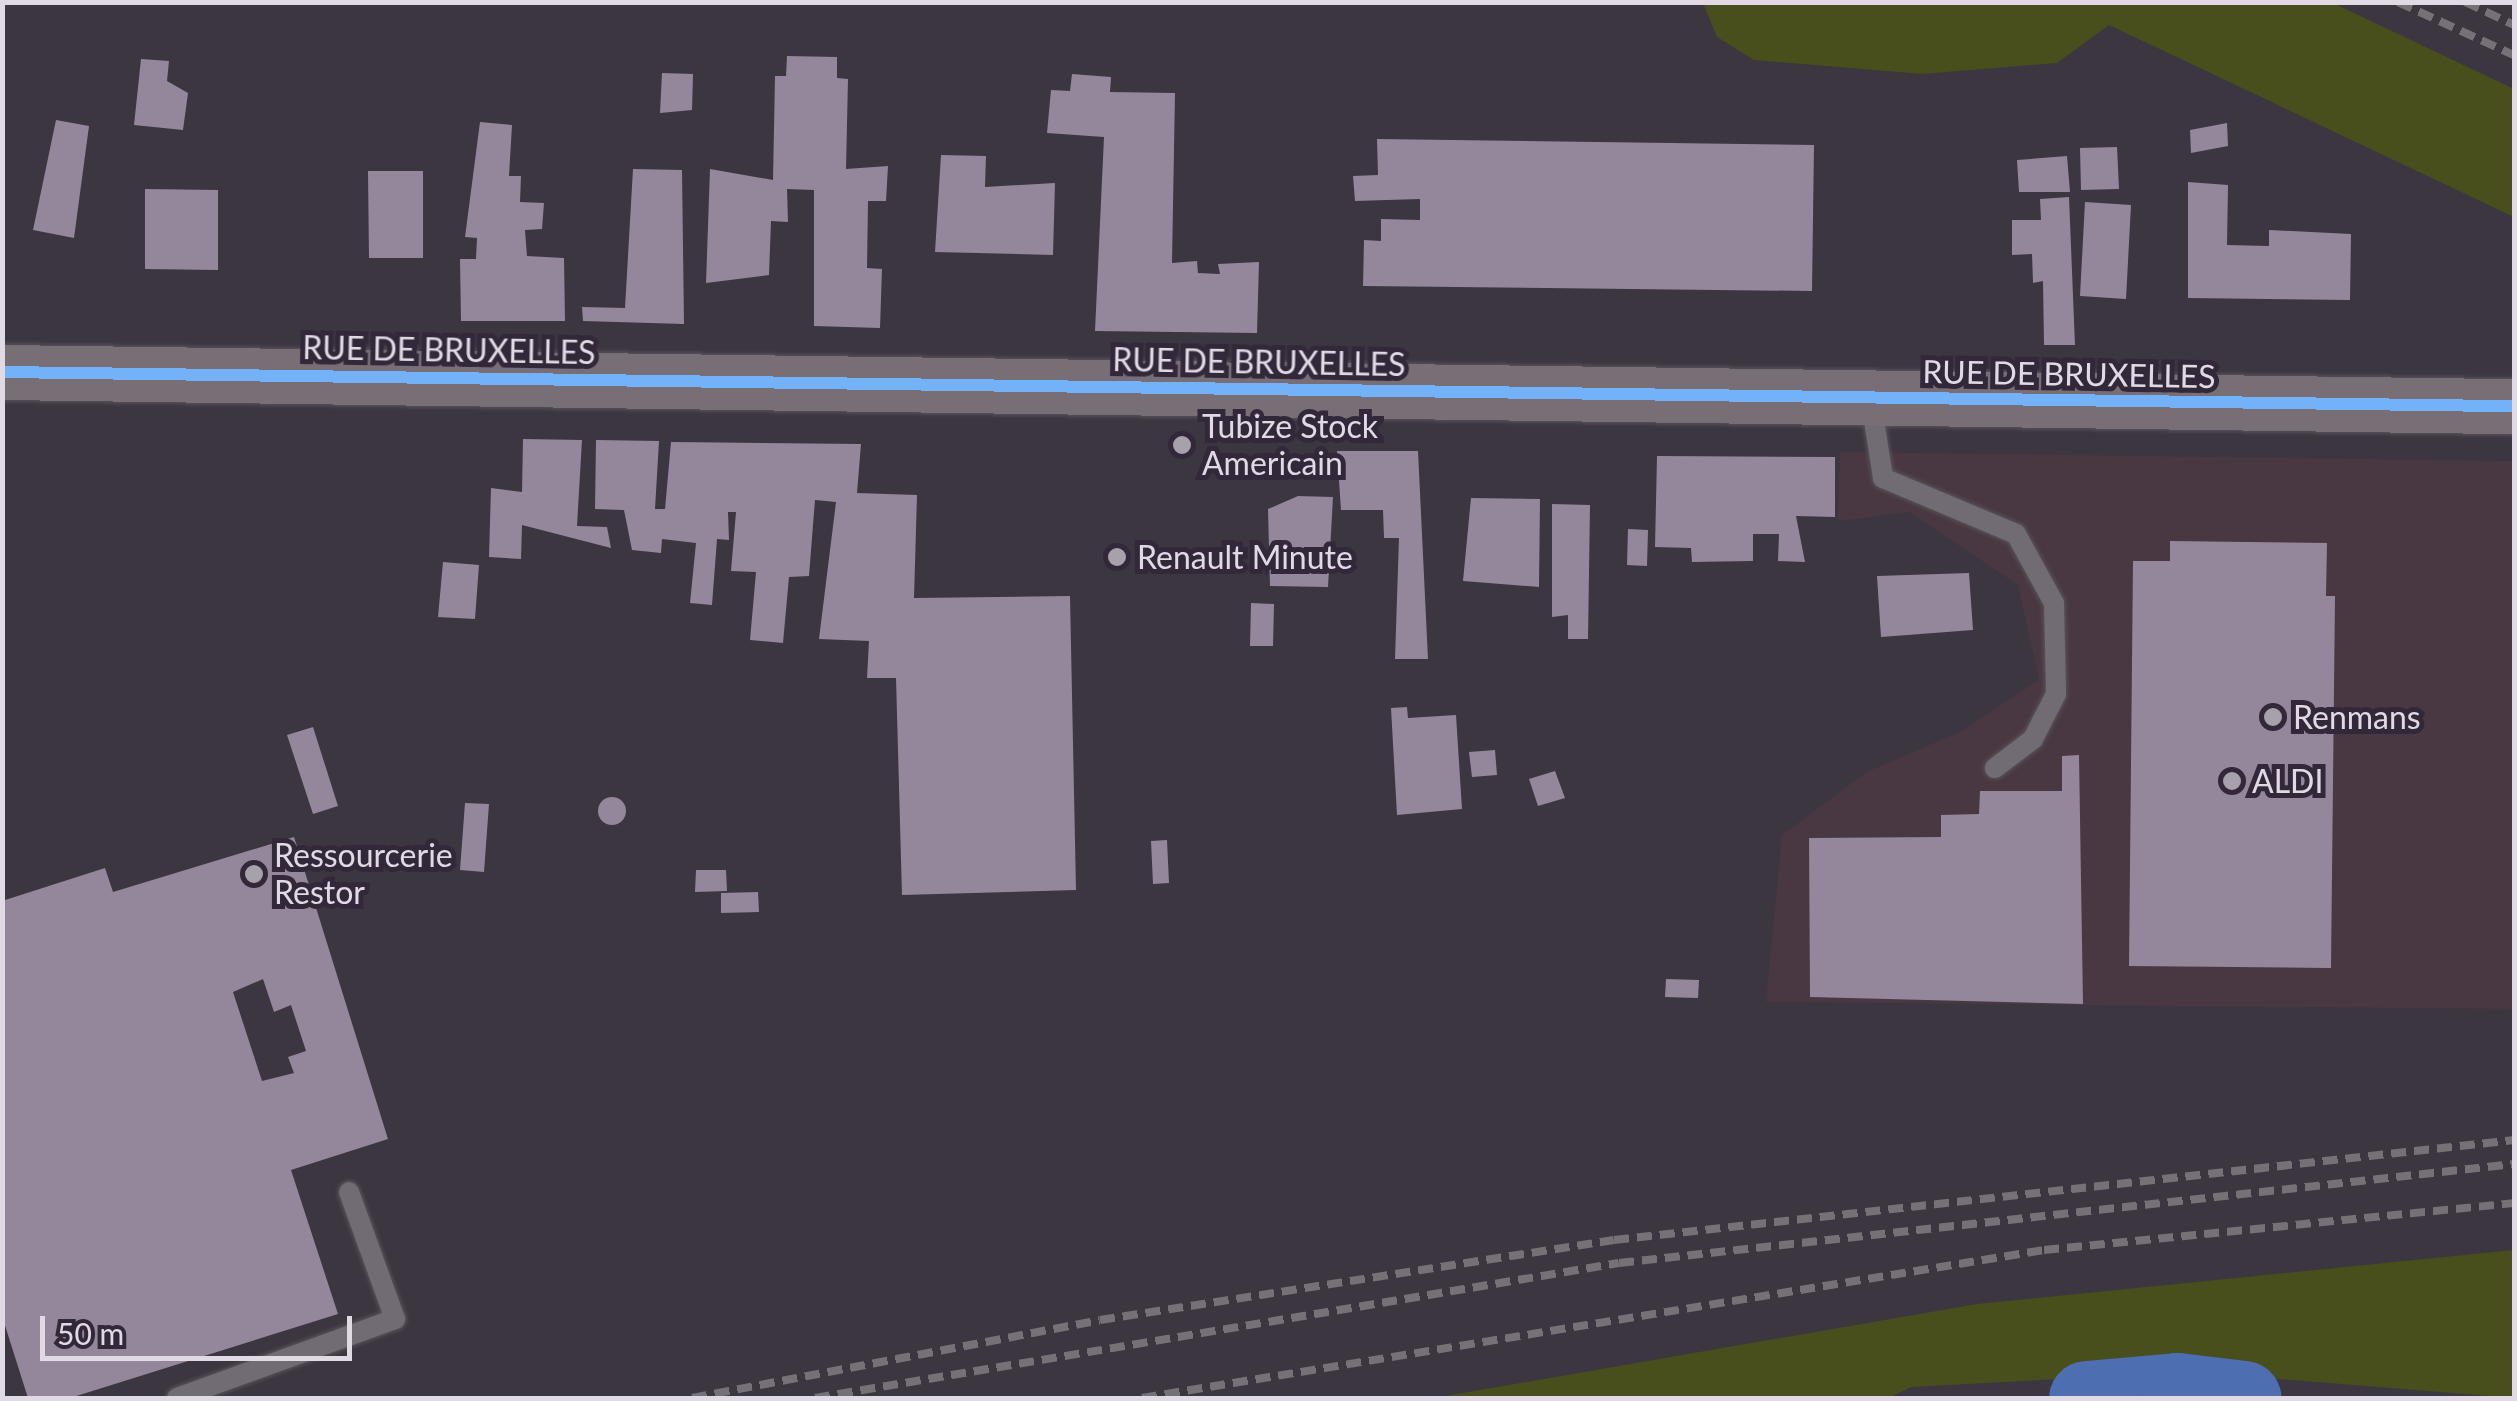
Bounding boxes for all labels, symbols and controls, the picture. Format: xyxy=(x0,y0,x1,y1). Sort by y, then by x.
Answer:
street label: RUE DE BRUXELLES xyxy=(302,328,596,372)
street label: RUE DE BRUXELLES xyxy=(1112,340,1406,384)
street label: RUE DE BRUXELLES xyxy=(1922,352,2216,396)
place label: Tubize Stock Americain xyxy=(1202,408,1378,483)
marker: Tubize Stock Americain xyxy=(1171,434,1193,456)
place label: Renault Minute xyxy=(1137,538,1353,576)
marker: Renault Minute xyxy=(1106,546,1128,568)
place label: Renmans xyxy=(2293,698,2421,736)
marker: Renmans xyxy=(2262,706,2284,728)
place label: ALDI xyxy=(2252,762,2323,800)
marker: ALDI xyxy=(2221,770,2243,792)
place label: Ressourcerie Restor xyxy=(274,837,453,912)
marker: Ressourcerie Restor xyxy=(243,863,265,885)
scale bar xyxy=(45,1296,358,1358)
text: 50 m xyxy=(57,1315,124,1351)

